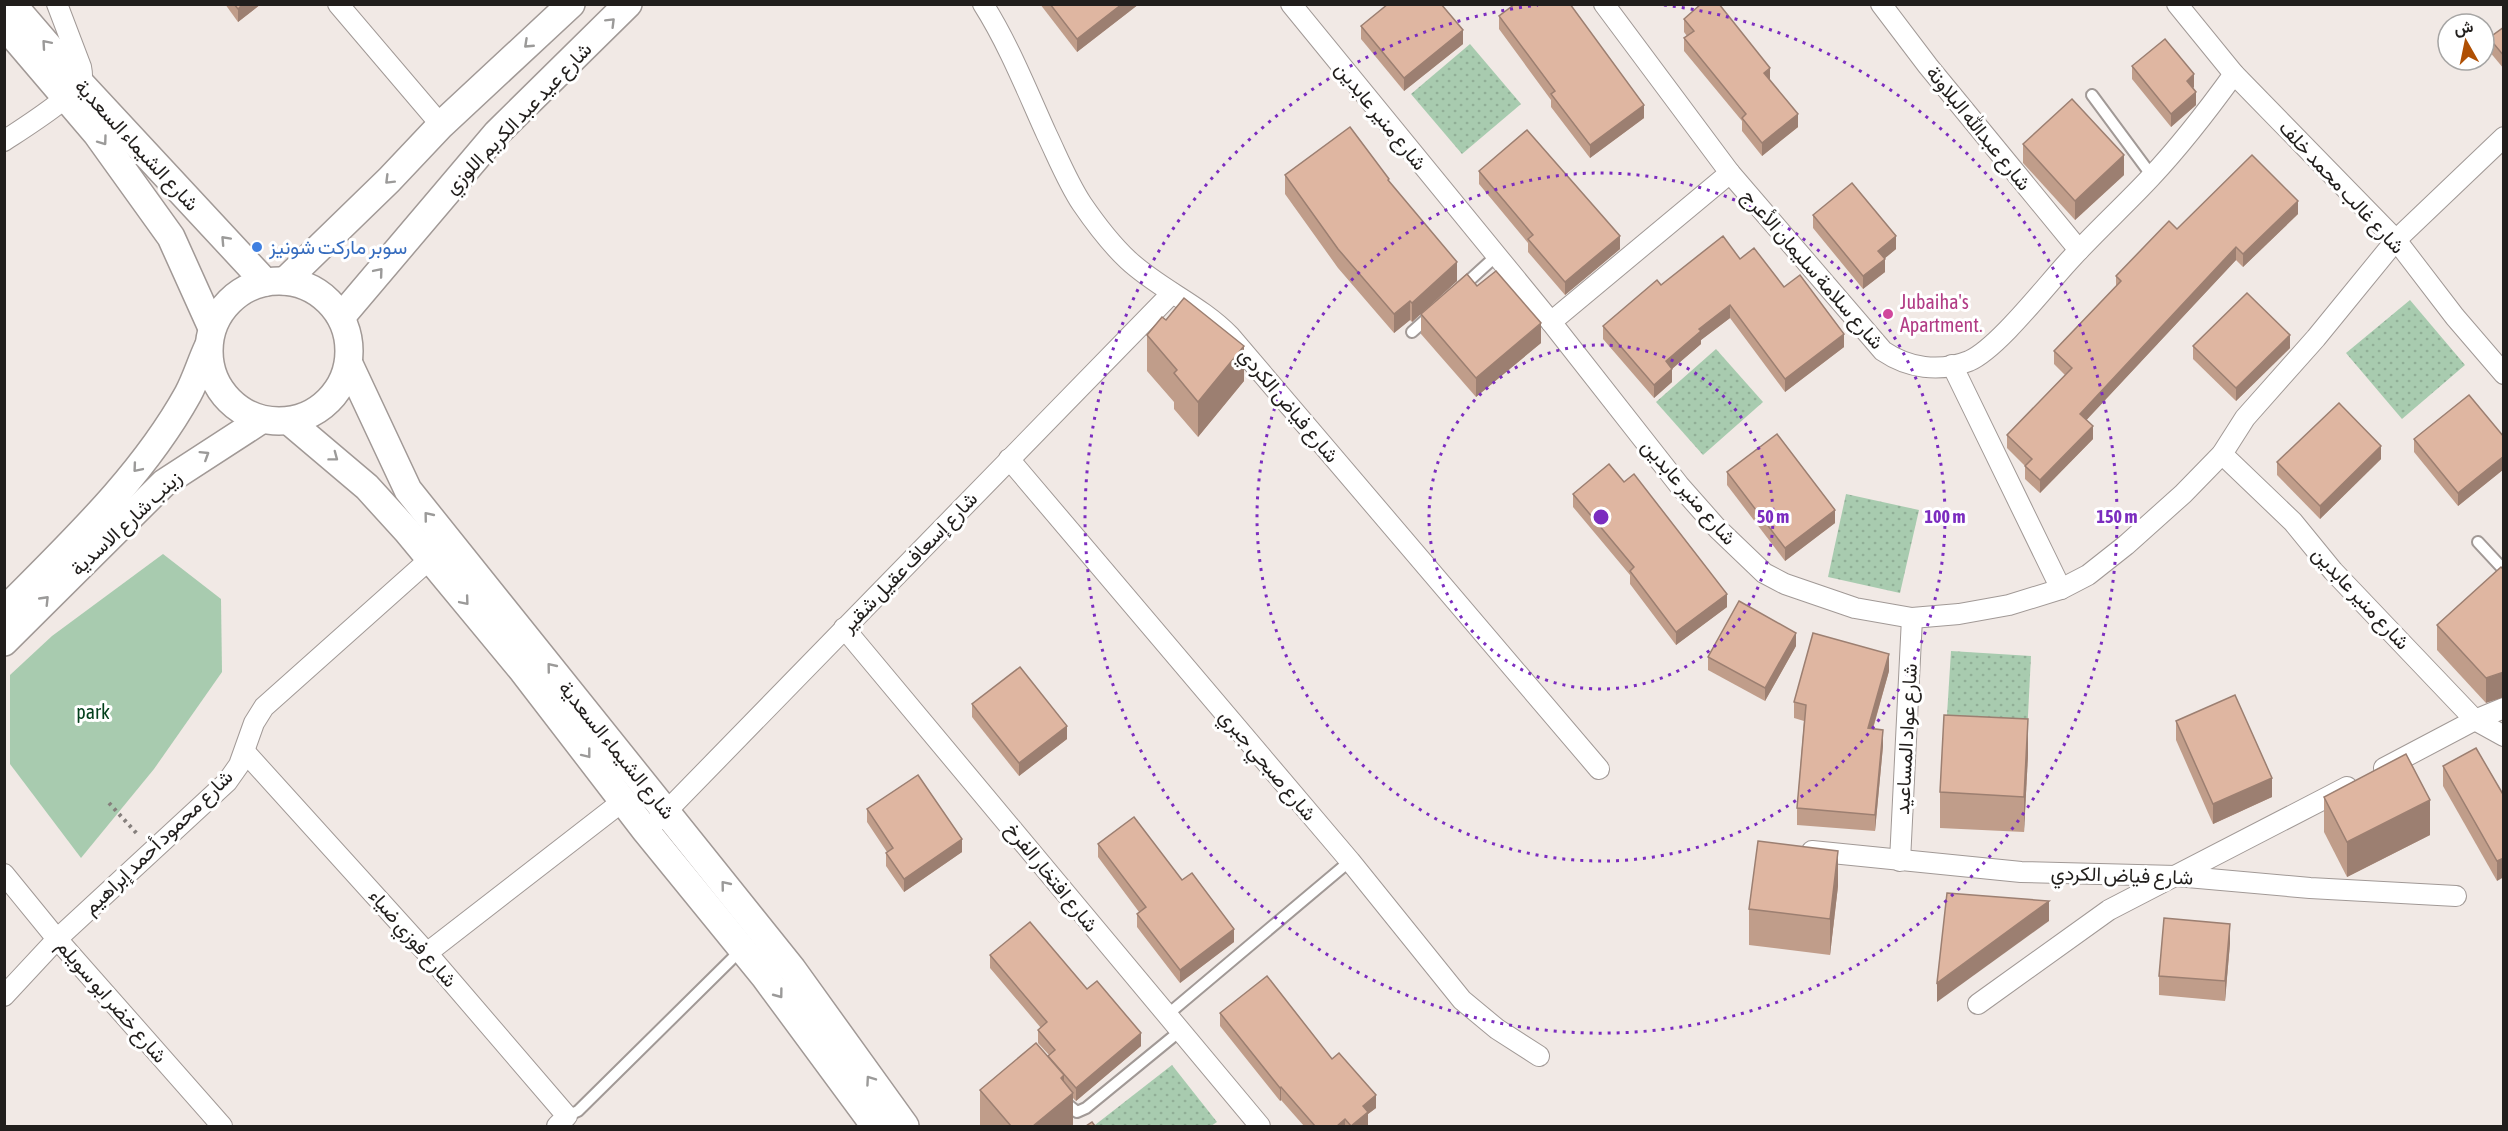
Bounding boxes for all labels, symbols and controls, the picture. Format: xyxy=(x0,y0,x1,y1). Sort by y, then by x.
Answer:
north arrow xyxy=(2436,12,2496,72)
text: ش xyxy=(2453,17,2475,39)
one-way arrow xyxy=(603,18,614,29)
street label: شارع عيد عبد الكريم اللوزي xyxy=(439,37,600,202)
one-way arrow xyxy=(525,37,535,48)
one-way arrow xyxy=(42,40,53,51)
street label: شارع منير عابدين xyxy=(1328,57,1432,176)
street label: شارع عبدالله البلاونة xyxy=(1920,61,2037,196)
street label: شارع الشيماء السعدية xyxy=(68,74,204,217)
street label: شارع غالب محمد خلف xyxy=(2273,115,2410,260)
one-way arrow xyxy=(96,135,107,146)
one-way arrow xyxy=(385,173,396,184)
street label: شارع سلامة سليمان الأعرج xyxy=(1735,184,1889,355)
place label: سوبر ماركت شونيز xyxy=(268,235,407,260)
one-way arrow xyxy=(221,236,232,246)
marker: سوبر ماركت شونيز xyxy=(250,240,264,254)
one-way arrow xyxy=(371,268,382,279)
place label: Jubaiha's Apartment. xyxy=(1900,290,1983,336)
marker: Jubaiha's Apartment. xyxy=(1881,307,1895,321)
street label: شارع فياض الكردي xyxy=(1230,343,1344,471)
street label: شارع منير عابدين xyxy=(1635,434,1741,551)
one-way arrow xyxy=(327,450,338,461)
one-way arrow xyxy=(198,452,209,463)
one-way arrow xyxy=(133,461,144,472)
street label: زينب شارع الاسدية xyxy=(65,465,188,582)
street label: شارع إسعاف عقيل شقير xyxy=(835,487,984,639)
text: 50 m xyxy=(1757,506,1789,527)
text: 100 m xyxy=(1925,506,1965,527)
text: 150 m xyxy=(2097,506,2137,527)
centre of rings xyxy=(1591,507,1611,527)
one-way arrow xyxy=(425,512,436,523)
street label: شارع منير عابدين xyxy=(2306,541,2415,656)
one-way arrow xyxy=(458,594,469,605)
one-way arrow xyxy=(38,596,49,606)
one-way arrow xyxy=(547,663,558,674)
street label: شارع عواد المساعيد xyxy=(1890,663,1924,815)
street label: شارع الشيماء السعدية xyxy=(552,676,680,825)
park label: park xyxy=(76,700,110,723)
street label: شارع صبحي جبري xyxy=(1211,704,1322,829)
one-way arrow xyxy=(579,747,590,758)
street label: شارع محمود أحمد إبراهيم xyxy=(78,765,239,921)
street label: شارع افتخار الفرخ xyxy=(999,817,1103,938)
street label: شارع فياض الكردي xyxy=(2050,861,2194,894)
one-way arrow xyxy=(722,881,733,892)
street label: شارع فوزي ضياء xyxy=(360,884,462,995)
street label: شارع خضر ابو سويلم xyxy=(50,934,172,1069)
one-way arrow xyxy=(771,988,782,999)
one-way arrow xyxy=(866,1075,877,1086)

